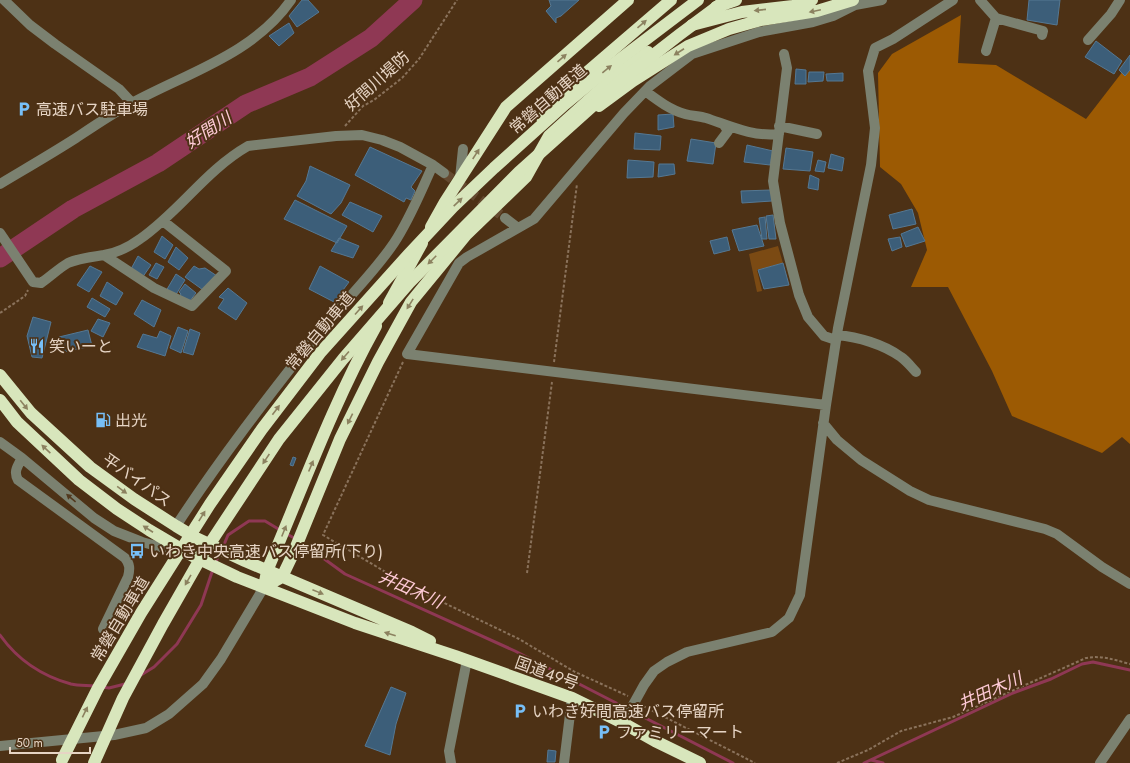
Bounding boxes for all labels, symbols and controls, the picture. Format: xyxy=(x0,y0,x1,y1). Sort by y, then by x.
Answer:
one-way arrow xyxy=(754,7,766,13)
one-way arrow xyxy=(809,8,822,14)
one-way arrow xyxy=(637,20,648,29)
street label: 好間川堤防 xyxy=(340,46,414,116)
one-way arrow xyxy=(674,48,684,56)
one-way arrow xyxy=(557,53,568,62)
street label: 常磐自動車道 xyxy=(504,59,592,139)
one-way arrow xyxy=(602,65,613,73)
place label: 高速バス駐車場 xyxy=(36,98,148,121)
parking icon: 高速バス駐車場 xyxy=(15,100,33,118)
water label: 好間川 xyxy=(180,105,238,154)
one-way arrow xyxy=(472,148,480,159)
one-way arrow xyxy=(453,197,463,207)
one-way arrow xyxy=(427,255,437,265)
street label: 常磐自動車道 xyxy=(280,287,360,375)
one-way arrow xyxy=(406,299,414,309)
one-way arrow xyxy=(354,305,363,314)
place label: 笑いーと xyxy=(49,335,113,358)
restaurant icon: 笑いーと xyxy=(28,337,46,355)
one-way arrow xyxy=(341,351,350,362)
one-way arrow xyxy=(20,400,29,411)
one-way arrow xyxy=(272,404,281,415)
place label: 出光 xyxy=(115,409,147,432)
fuel station icon: 出光 xyxy=(94,411,112,429)
one-way arrow xyxy=(347,414,353,425)
one-way arrow xyxy=(41,444,51,454)
street label: 平バイパス xyxy=(98,448,176,512)
one-way arrow xyxy=(262,454,270,464)
one-way arrow xyxy=(308,460,314,472)
one-way arrow xyxy=(117,486,128,494)
one-way arrow xyxy=(66,494,76,503)
one-way arrow xyxy=(198,510,205,522)
one-way arrow xyxy=(143,525,153,533)
one-way arrow xyxy=(281,525,287,537)
place label: いわき中央高速バス停留所(下り) xyxy=(149,540,383,563)
bus stop icon: いわき中央高速バス停留所(下り) xyxy=(128,542,146,560)
water label: 井田木川 xyxy=(375,564,449,615)
street label: 常磐自動車道 xyxy=(85,572,155,666)
one-way arrow xyxy=(184,574,191,586)
one-way arrow xyxy=(312,589,324,595)
one-way arrow xyxy=(384,631,396,637)
street label: 国道49号 xyxy=(512,651,582,695)
water label: 井田木川 xyxy=(954,665,1028,716)
place label: いわき好間高速バス停留所 xyxy=(532,700,724,723)
parking icon: いわき好間高速バス停留所 xyxy=(511,702,529,720)
one-way arrow xyxy=(82,707,89,718)
place label: ファミリーマート xyxy=(616,721,744,744)
parking icon: ファミリーマート xyxy=(595,723,613,741)
scale bar xyxy=(10,729,90,755)
text: 50 m xyxy=(16,734,43,752)

